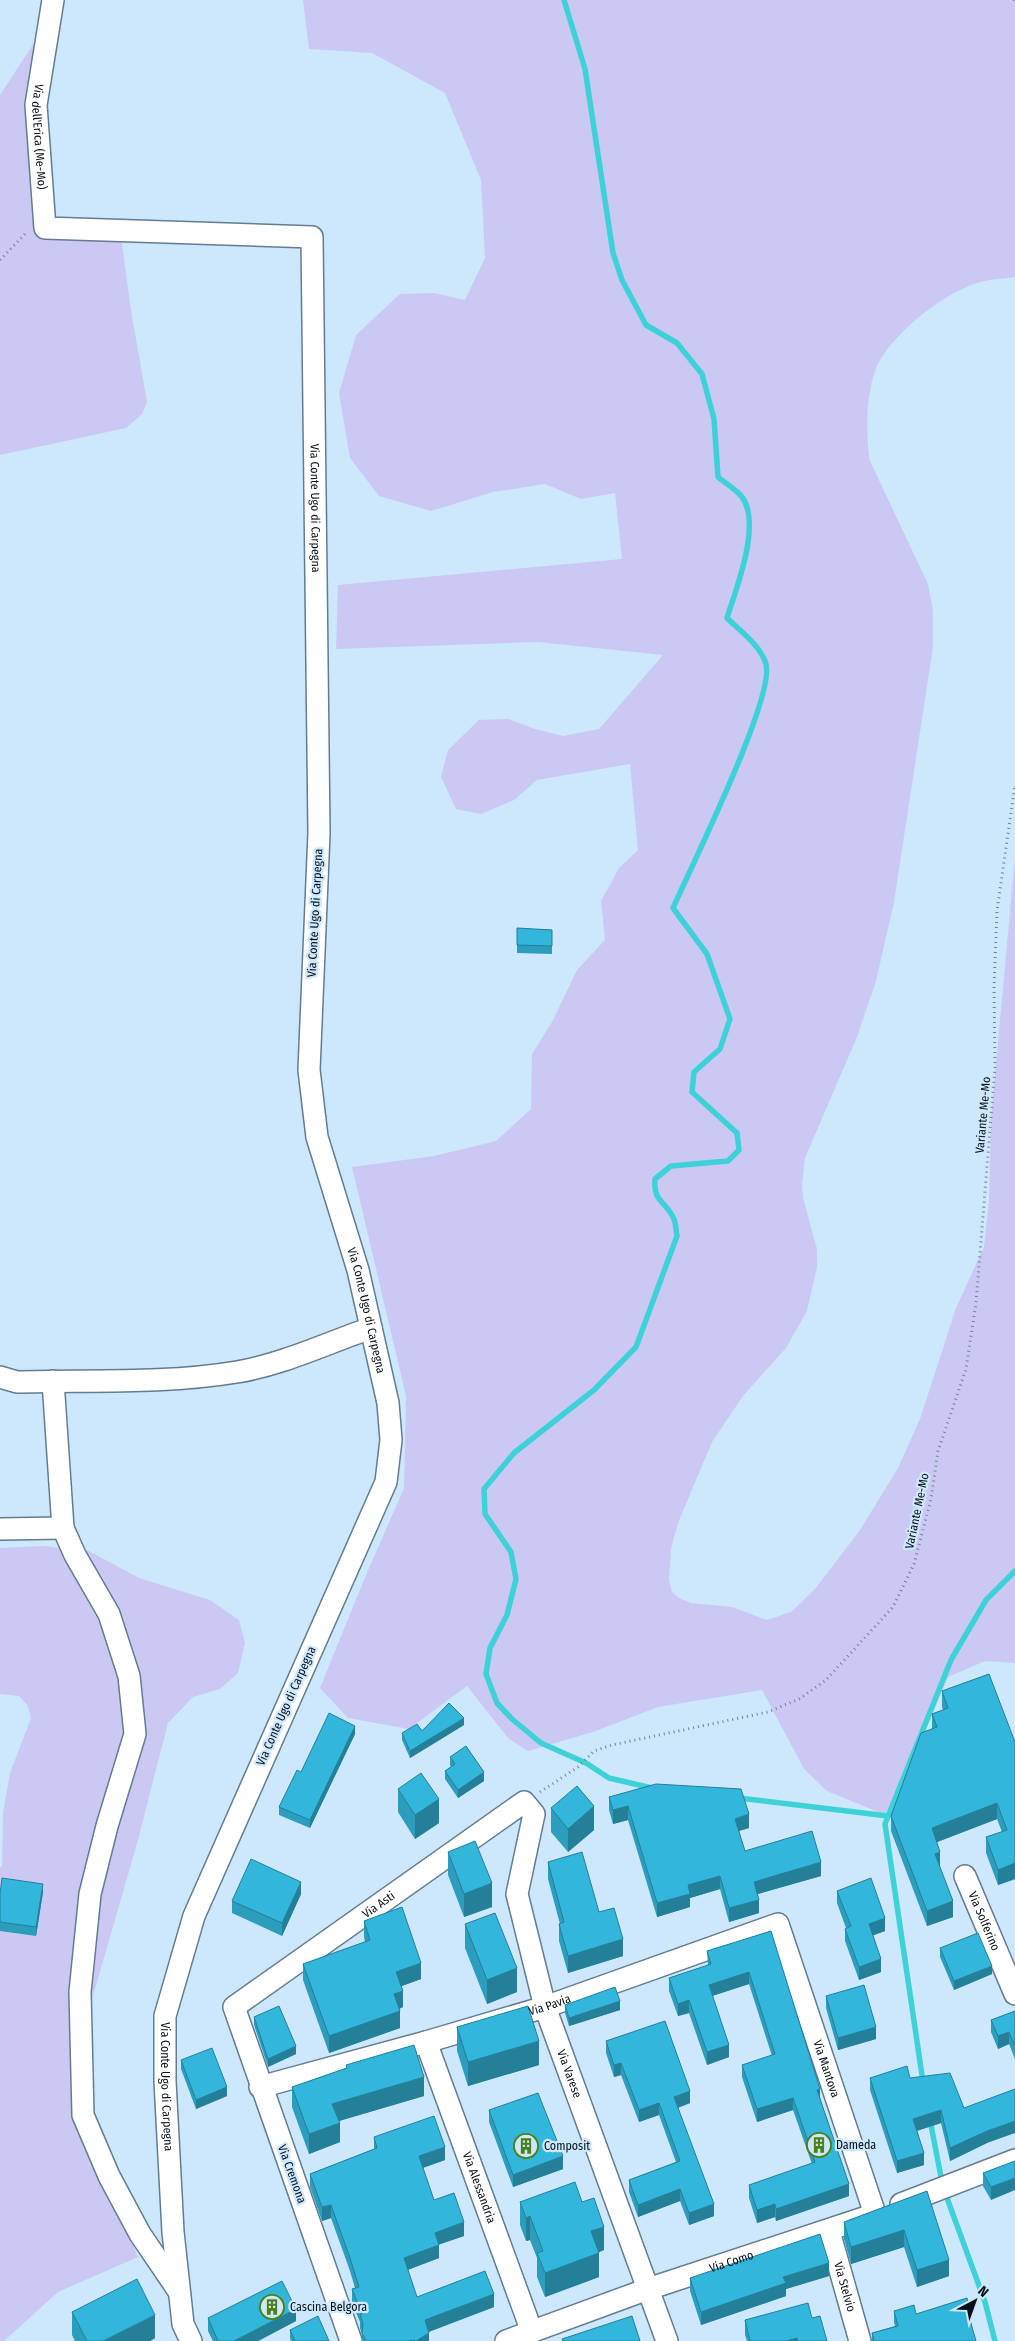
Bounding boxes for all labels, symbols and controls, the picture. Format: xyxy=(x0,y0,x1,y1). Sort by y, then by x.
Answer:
street label: Via dell'Erica (Me-Mo) xyxy=(29,83,49,190)
street label: Via Conte Ugo di Carpegna xyxy=(307,444,323,573)
street label: Via Conte Ugo di Carpegna xyxy=(305,848,325,978)
street label: Variante Me-Mo xyxy=(973,1076,993,1154)
street label: Via Conte Ugo di Carpegna xyxy=(344,1246,388,1375)
street label: Variante Me-Mo xyxy=(902,1472,932,1550)
street label: Via Conte Ugo di Carpegna xyxy=(253,1644,319,1768)
street label: Via Asti xyxy=(360,1889,397,1921)
street label: Via Solferino xyxy=(965,1890,1003,1953)
street label: Via Pavia xyxy=(527,1991,573,2018)
street label: Via Conte Ugo di Carpegna xyxy=(158,2022,176,2152)
street label: Via Mantova xyxy=(810,2038,843,2099)
street label: Via Varese xyxy=(554,2048,585,2100)
building icon: Dameda xyxy=(806,2132,832,2158)
building icon: Composit xyxy=(513,2133,539,2159)
place label: Dameda xyxy=(836,2138,876,2152)
place label: Composit xyxy=(544,2139,590,2153)
street label: Via Cremona xyxy=(275,2143,309,2205)
street label: Via Alessandria xyxy=(460,2150,499,2225)
street label: Via Como xyxy=(708,2248,755,2275)
street label: Via Stelvio xyxy=(831,2260,858,2313)
north arrow xyxy=(950,2276,1000,2326)
text: N xyxy=(974,2282,992,2301)
building icon: Cascina Belgora xyxy=(259,2294,285,2320)
place label: Cascina Belgora xyxy=(290,2300,367,2314)

